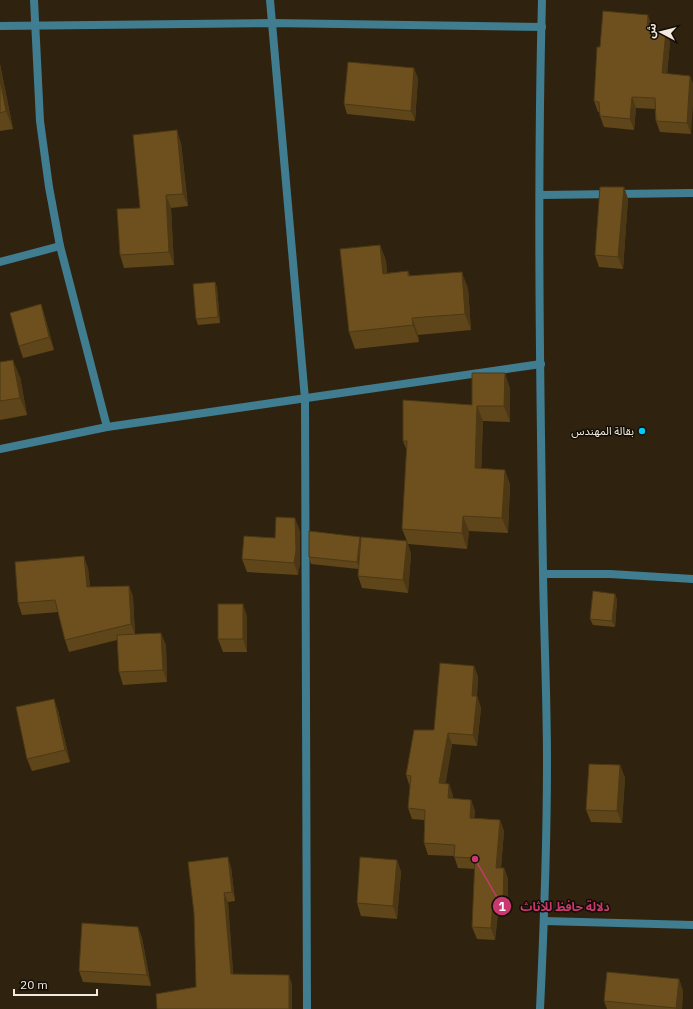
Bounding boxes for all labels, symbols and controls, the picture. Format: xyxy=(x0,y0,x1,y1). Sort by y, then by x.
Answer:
north arrow xyxy=(641,12,681,52)
text: ش xyxy=(643,22,659,39)
place label: بقالة المهندس xyxy=(571,424,634,438)
marker: بقالة المهندس xyxy=(637,426,647,436)
callout: دلالة حافظ للاثاث xyxy=(492,894,618,918)
text: 1 xyxy=(498,899,506,914)
text: دلالة حافظ للاثاث xyxy=(520,899,610,914)
scale bar xyxy=(14,971,97,997)
text: 20 m xyxy=(20,977,48,992)

